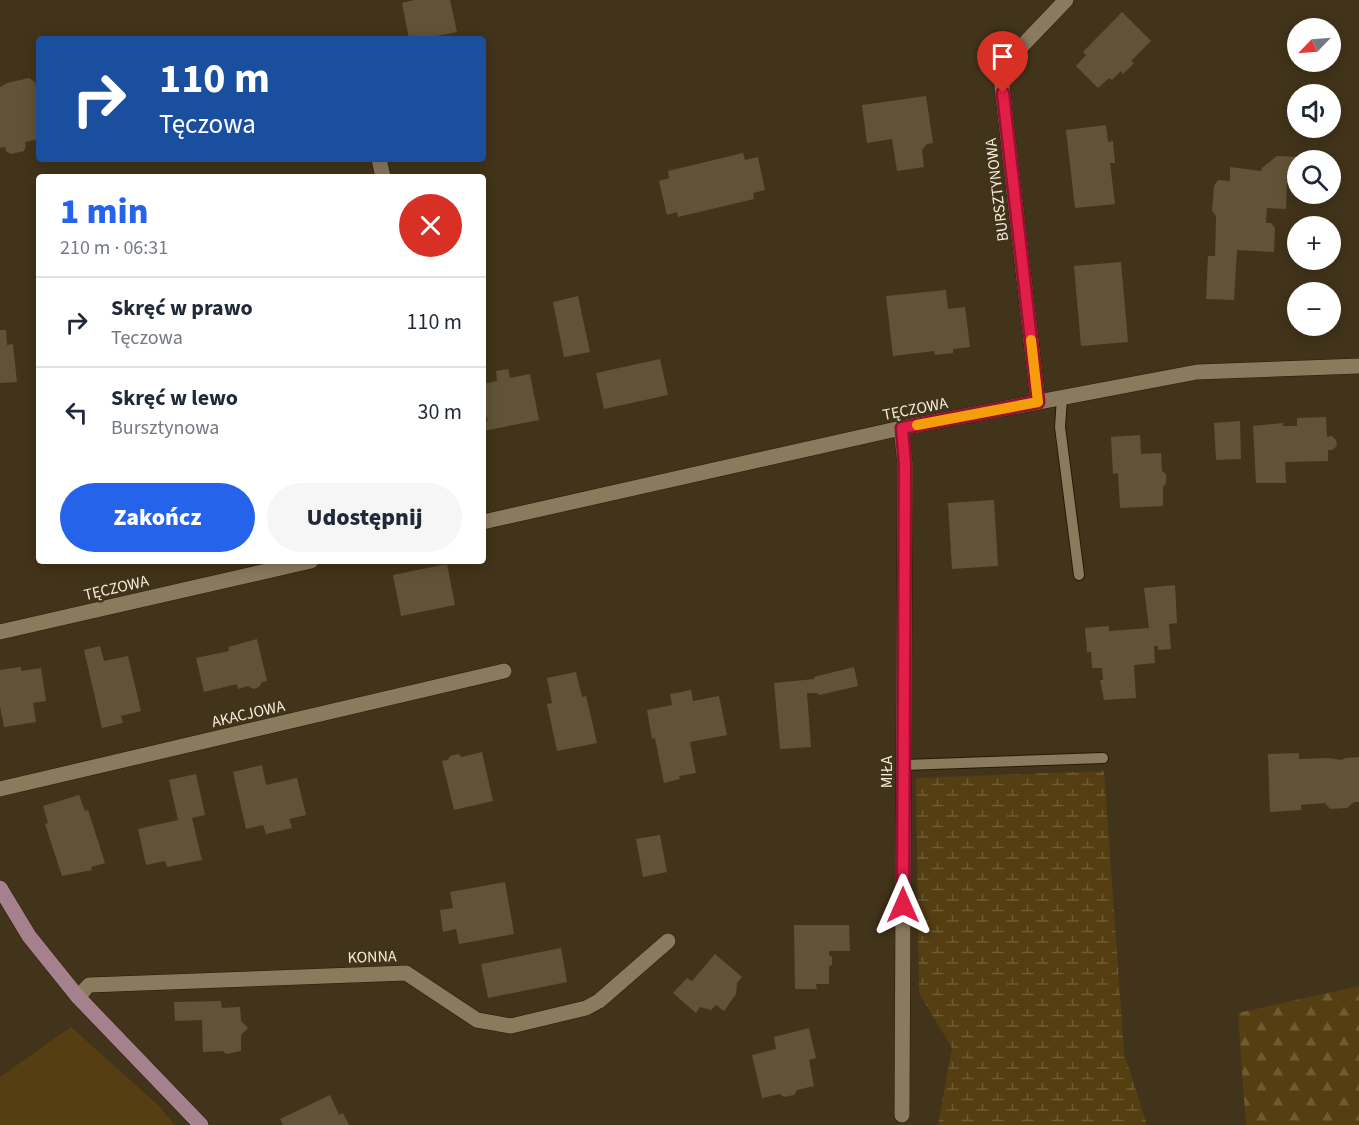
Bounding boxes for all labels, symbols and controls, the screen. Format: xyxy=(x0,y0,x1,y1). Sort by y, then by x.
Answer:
north arrow xyxy=(1287,18,1341,72)
map controls xyxy=(1287,18,1341,336)
pin xyxy=(977,31,1028,93)
icon: arrive xyxy=(986,40,1019,73)
text: 110 m xyxy=(159,49,270,109)
icon: right xyxy=(60,60,138,138)
button: sound xyxy=(1287,84,1341,138)
text: Tęczowa xyxy=(159,105,256,144)
street label: BURSZTYNOWA xyxy=(980,137,1014,243)
button: search xyxy=(1287,150,1341,204)
text: 1 min xyxy=(60,186,148,237)
button: close xyxy=(399,194,462,257)
button: + xyxy=(1287,216,1341,270)
text: 210 m · 06:31 xyxy=(60,234,168,262)
button: − xyxy=(1287,282,1341,336)
text: Skręć w prawo xyxy=(111,292,253,324)
icon: right xyxy=(60,306,93,339)
text: 110 m xyxy=(407,306,462,338)
text: Tęczowa xyxy=(111,324,183,352)
text: Skręć w lewo xyxy=(111,382,238,414)
street label: TĘCZOWA xyxy=(881,392,950,426)
icon: left xyxy=(60,396,93,429)
text: 30 m xyxy=(417,396,462,428)
text: Bursztynowa xyxy=(111,414,219,442)
button: Zakończ xyxy=(60,483,255,552)
button: Udostępnij xyxy=(267,483,462,552)
street label: TĘCZOWA xyxy=(82,570,151,606)
street label: AKACJOWA xyxy=(209,695,287,733)
street label: MIŁA xyxy=(876,755,898,788)
position arrow xyxy=(871,873,935,937)
street label: KONNA xyxy=(347,945,397,969)

